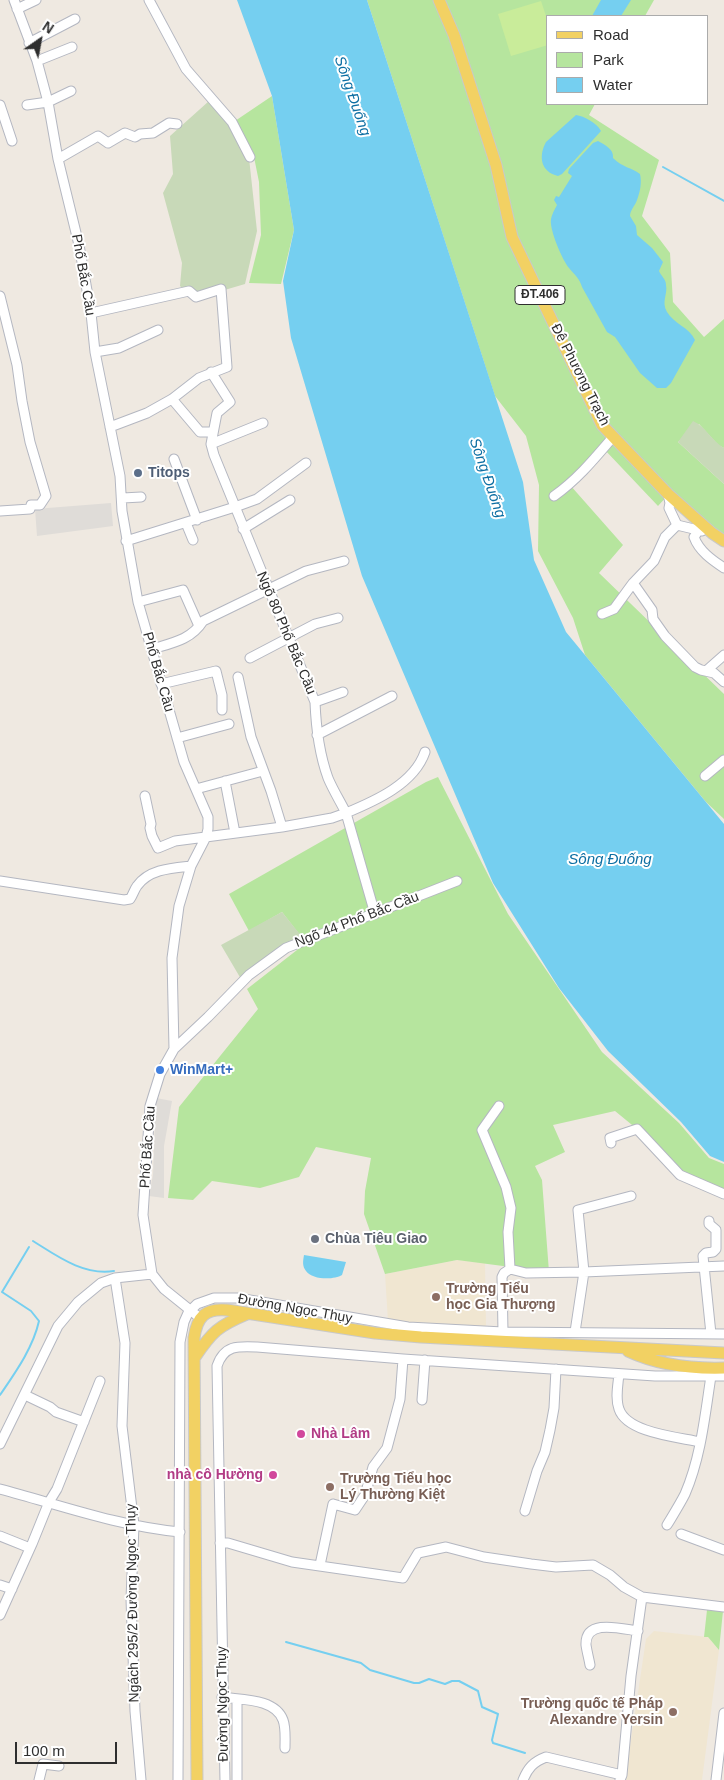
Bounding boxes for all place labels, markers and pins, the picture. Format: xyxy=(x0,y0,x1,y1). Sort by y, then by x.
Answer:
place label: Titops xyxy=(148,465,190,481)
marker: Titops xyxy=(132,467,144,479)
place label: WinMart+ xyxy=(170,1062,233,1078)
marker: WinMart+ xyxy=(154,1064,166,1076)
place label: Chùa Tiêu Giao xyxy=(325,1231,427,1247)
marker: Chùa Tiêu Giao xyxy=(309,1233,321,1245)
place label: Trường Tiểu học Gia Thượng xyxy=(446,1281,556,1314)
marker: Trường Tiểu học Gia Thượng xyxy=(430,1291,442,1303)
place label: Nhà Lâm xyxy=(311,1426,370,1442)
marker: Nhà Lâm xyxy=(295,1428,307,1440)
place label: nhà cô Hường xyxy=(167,1467,263,1483)
marker: nhà cô Hường xyxy=(267,1469,279,1481)
place label: Trường Tiểu học Lý Thường Kiệt xyxy=(340,1471,452,1504)
marker: Trường Tiểu học Lý Thường Kiệt xyxy=(324,1481,336,1493)
place label: Trường quốc tế Pháp Alexandre Yersin xyxy=(521,1696,663,1728)
marker: Trường quốc tế Pháp Alexandre Yersin xyxy=(667,1706,679,1718)

